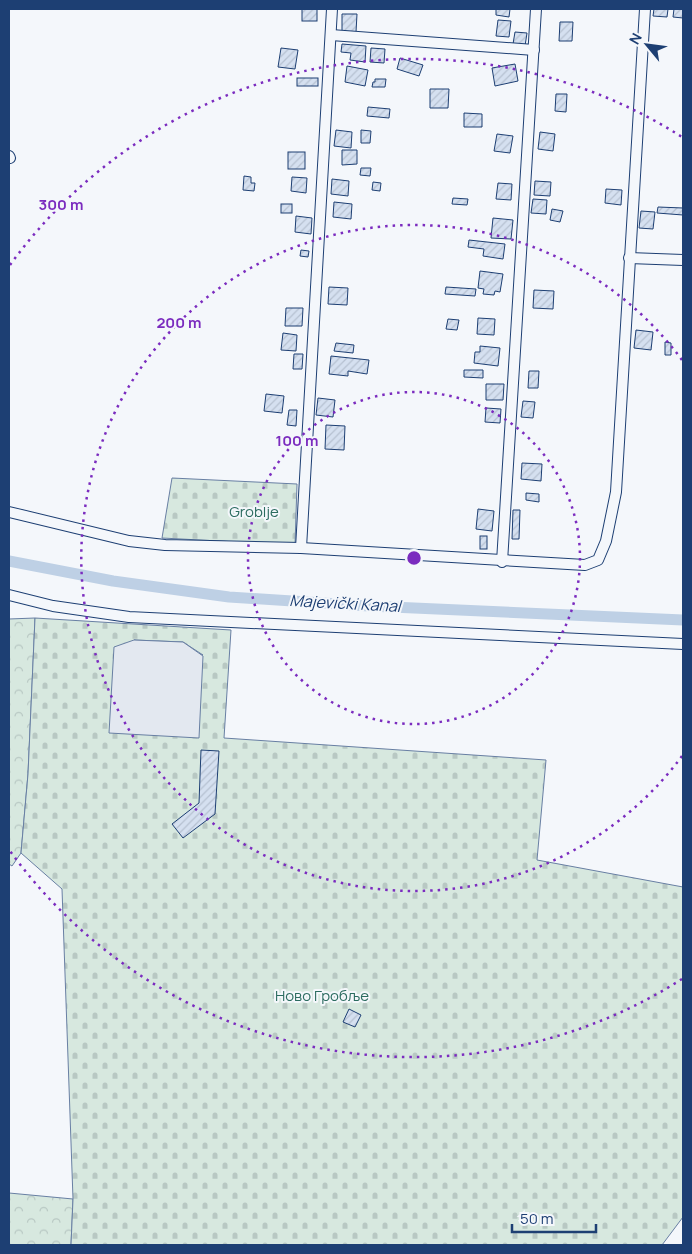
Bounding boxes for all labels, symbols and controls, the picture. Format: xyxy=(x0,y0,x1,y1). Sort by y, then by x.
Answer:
north arrow xyxy=(622,20,672,70)
text: N xyxy=(624,29,646,47)
text: 300 m xyxy=(39,194,83,215)
text: 200 m xyxy=(156,312,202,333)
text: 100 m xyxy=(276,430,318,451)
park label: Groblje xyxy=(229,501,279,522)
centre of rings xyxy=(405,549,423,567)
water label: Majevički Kanal xyxy=(289,589,403,617)
park label: Ново Гробље xyxy=(275,985,369,1006)
scale bar xyxy=(512,1202,596,1234)
text: 50 m xyxy=(520,1208,554,1229)

